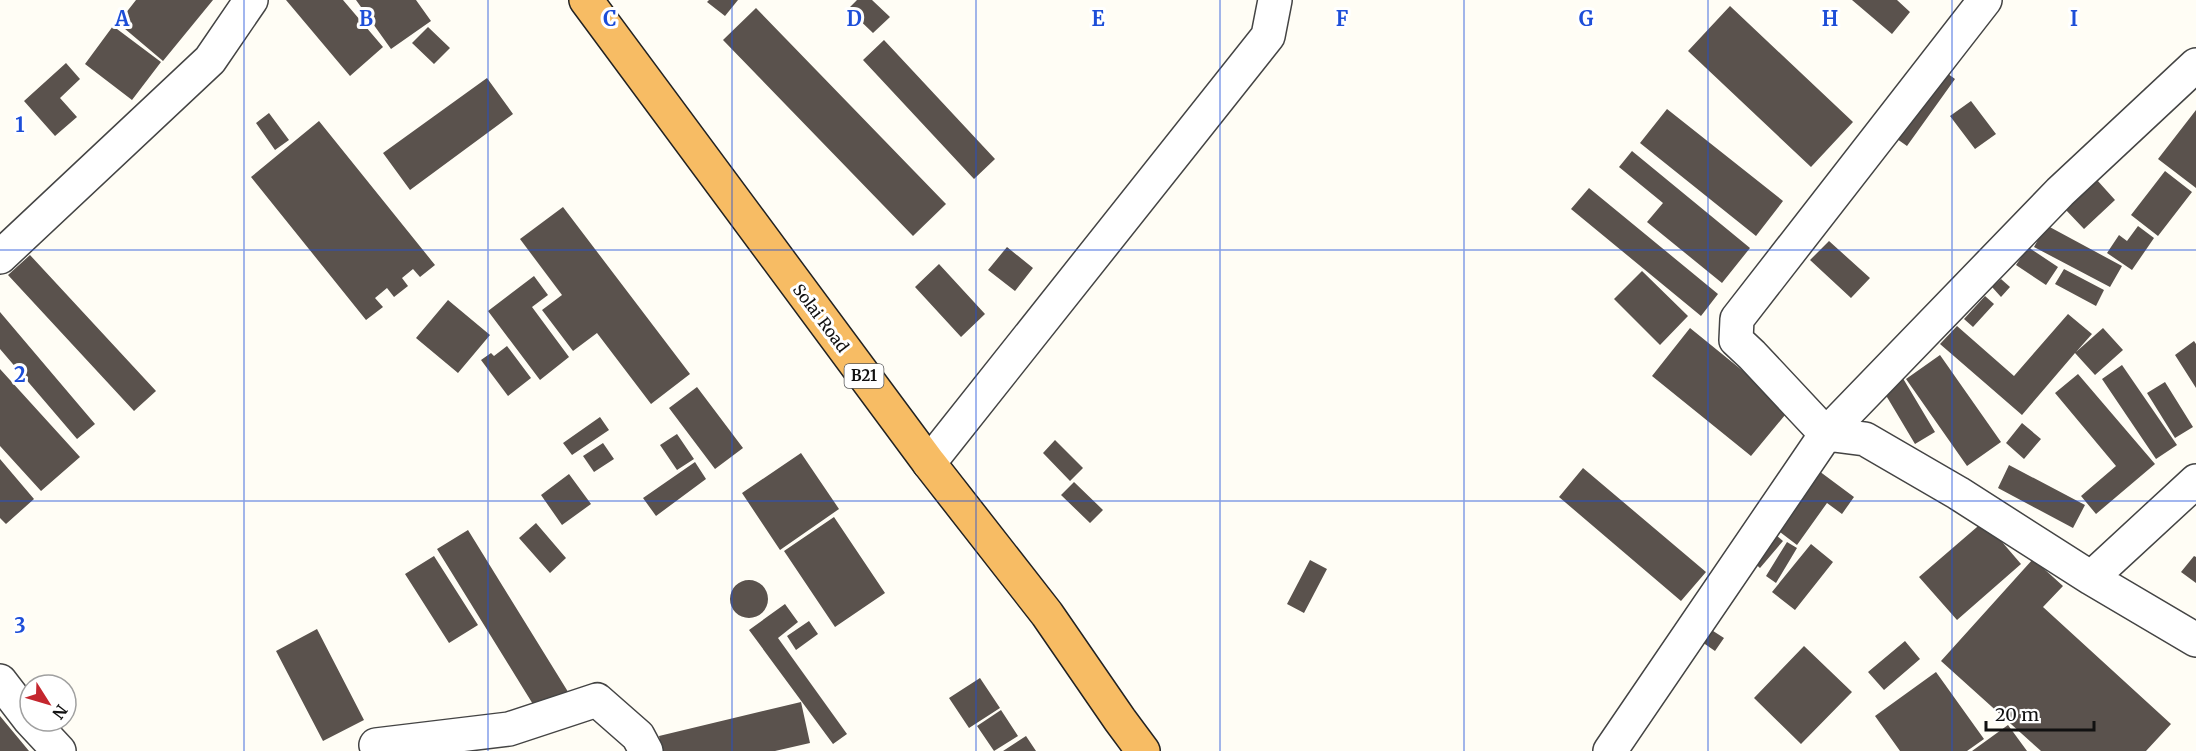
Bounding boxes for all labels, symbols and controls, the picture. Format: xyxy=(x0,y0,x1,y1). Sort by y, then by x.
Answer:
text: A xyxy=(114,6,130,31)
text: B xyxy=(359,6,373,31)
text: C xyxy=(603,6,617,31)
text: D xyxy=(846,6,862,31)
text: E xyxy=(1091,6,1105,31)
text: F xyxy=(1336,6,1349,31)
text: G xyxy=(1579,6,1594,31)
text: H xyxy=(1822,6,1838,31)
text: I xyxy=(2070,6,2078,31)
text: 1 xyxy=(15,112,25,137)
street label: Solai Road xyxy=(789,280,853,356)
text: 2 xyxy=(14,362,26,387)
road number: B21 xyxy=(844,364,884,388)
text: 3 xyxy=(14,613,26,638)
north arrow xyxy=(18,673,78,733)
scale bar xyxy=(1986,694,2094,732)
text: N xyxy=(48,701,72,723)
text: 20 m xyxy=(1995,703,2039,726)

